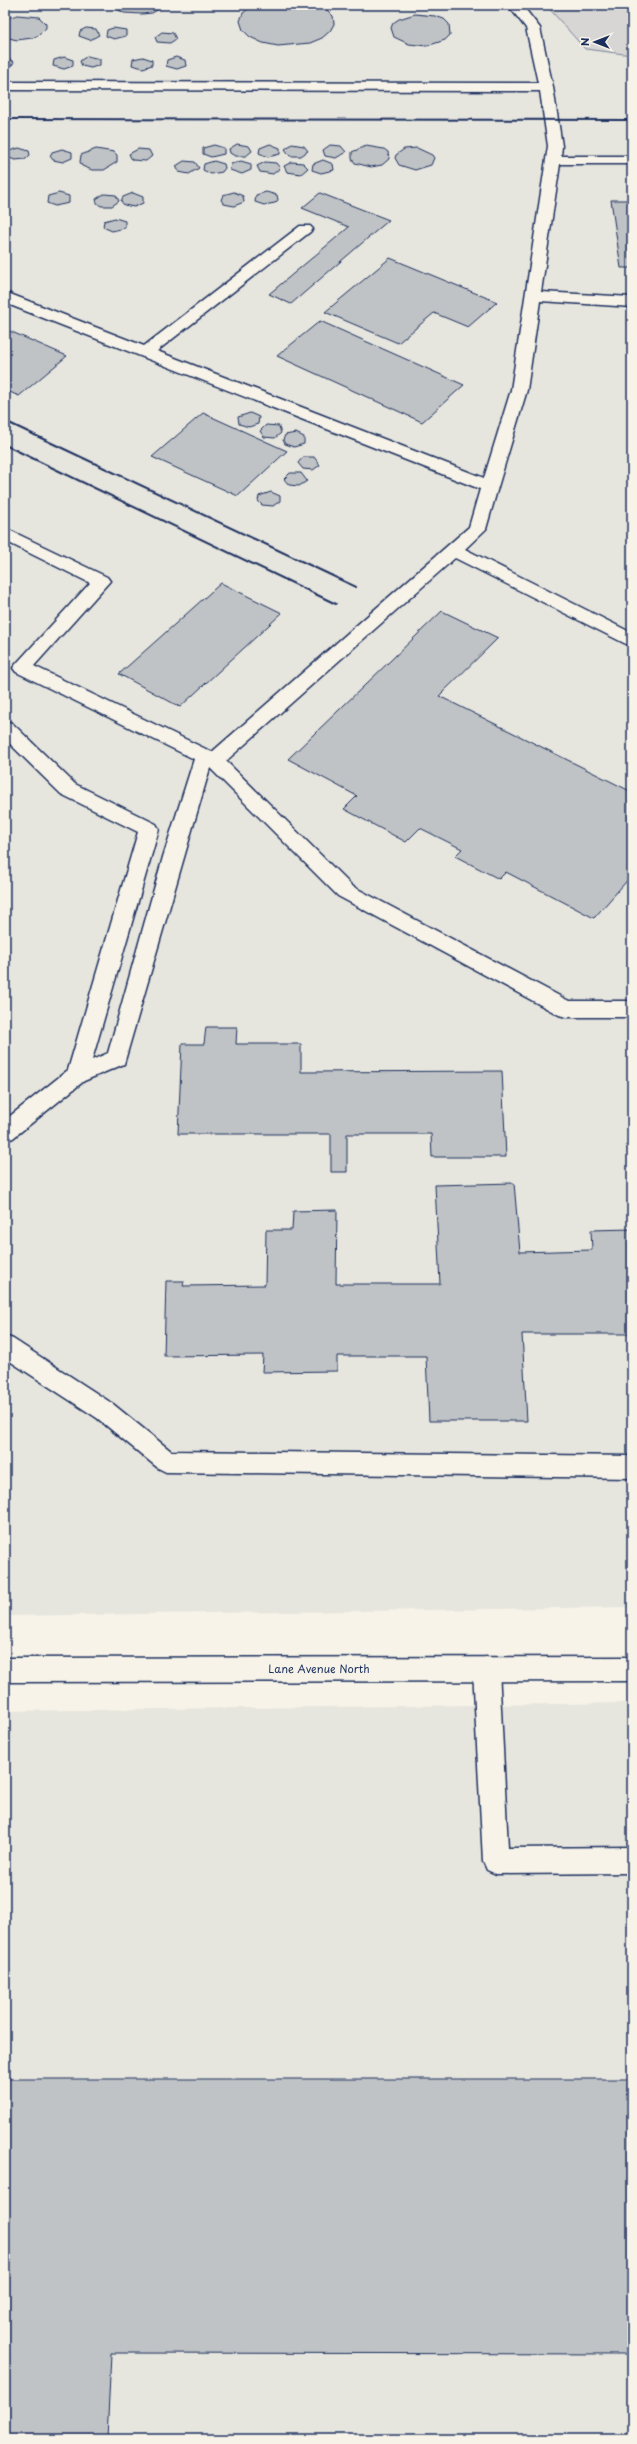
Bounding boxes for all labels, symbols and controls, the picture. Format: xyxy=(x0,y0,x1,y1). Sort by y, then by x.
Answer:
north arrow xyxy=(575,22,615,62)
text: N xyxy=(576,37,593,46)
street label: Lane Avenue North xyxy=(268,1660,370,1677)

